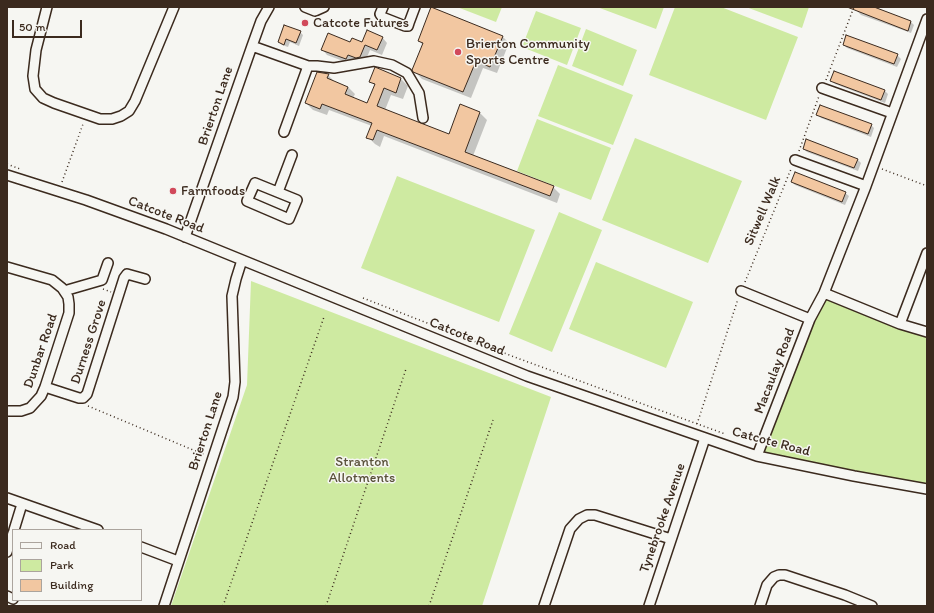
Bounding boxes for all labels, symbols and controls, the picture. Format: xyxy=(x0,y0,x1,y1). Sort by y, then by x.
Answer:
scale bar xyxy=(14,12,84,38)
place label: Catcote Futures xyxy=(313,15,409,31)
marker: Catcote Futures xyxy=(300,18,310,28)
text: 50 m xyxy=(19,20,45,34)
place label: Brierton Community Sports Centre xyxy=(466,36,590,68)
marker: Brierton Community Sports Centre xyxy=(453,47,463,57)
street label: Brierton Lane xyxy=(195,64,237,148)
street label: Sitwell Walk xyxy=(741,174,785,248)
place label: Farmfoods xyxy=(181,183,245,199)
marker: Farmfoods xyxy=(168,186,178,196)
street label: Catcote Road xyxy=(126,193,206,237)
street label: Durness Grove xyxy=(67,298,111,386)
street label: Dunbar Road xyxy=(20,311,62,391)
street label: Catcote Road xyxy=(427,314,507,360)
street label: Macaulay Road xyxy=(751,326,799,416)
street label: Brierton Lane xyxy=(185,389,227,473)
street label: Catcote Road xyxy=(730,423,812,461)
park label: Stranton Allotments xyxy=(329,454,395,486)
street label: Tynebrooke Avenue xyxy=(636,461,690,575)
legend xyxy=(12,529,142,601)
text: Road xyxy=(50,538,76,552)
text: Park xyxy=(50,558,74,572)
text: Building xyxy=(50,578,93,592)

